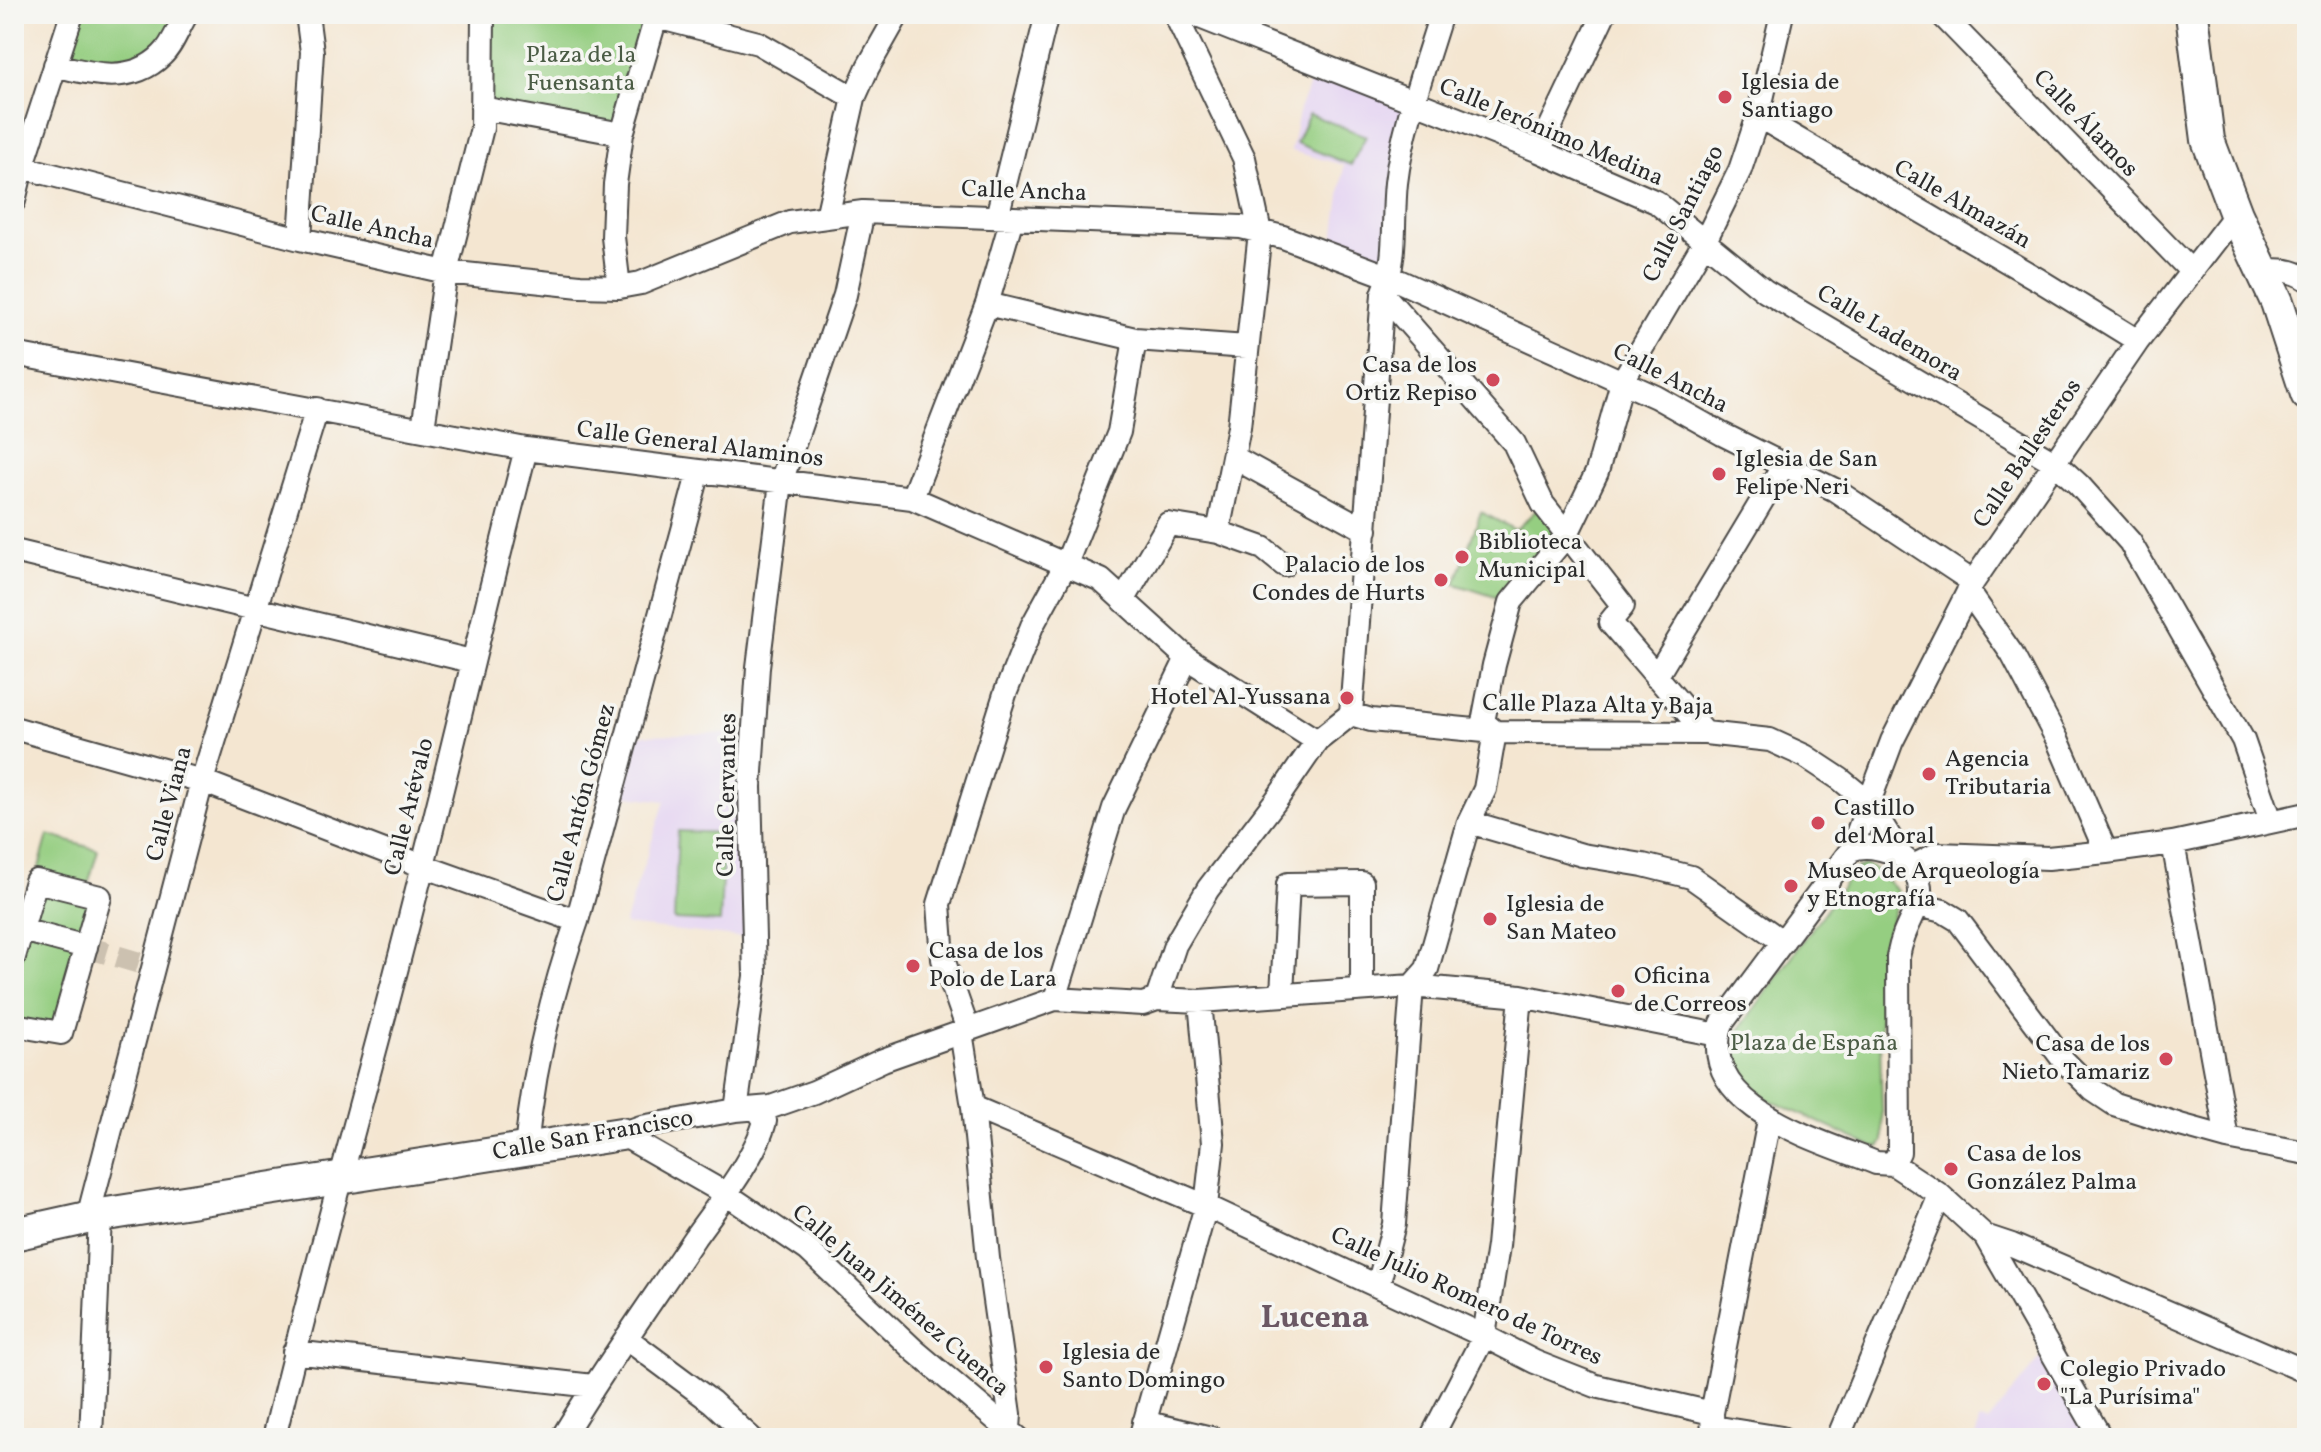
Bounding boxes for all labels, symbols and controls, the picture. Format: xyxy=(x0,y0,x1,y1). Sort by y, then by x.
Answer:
park label: Plaza de la Fuensanta xyxy=(526,39,636,101)
street label: Calle Álamos xyxy=(2025,62,2145,186)
place label: Iglesia de Santiago xyxy=(1741,66,1839,128)
street label: Calle Jerónimo Medina xyxy=(1433,70,1669,196)
marker: Iglesia de Santiago xyxy=(1716,88,1734,106)
street label: Calle Santiago xyxy=(1635,139,1733,289)
street label: Calle Almazán xyxy=(1887,152,2037,258)
street label: Calle Ancha xyxy=(961,173,1087,211)
street label: Calle Ancha xyxy=(307,197,437,259)
street label: Calle Lademora xyxy=(1810,277,1968,391)
street label: Calle Ancha xyxy=(1606,335,1734,423)
place label: Casa de los Ortiz Repiso xyxy=(1346,349,1477,411)
marker: Casa de los Ortiz Repiso xyxy=(1484,371,1502,389)
street label: Calle Ballesteros xyxy=(1965,372,2091,536)
street label: Calle General Alaminos xyxy=(575,413,825,477)
place label: Iglesia de San Felipe Neri xyxy=(1735,443,1878,505)
marker: Iglesia de San Felipe Neri xyxy=(1710,465,1728,483)
place label: Biblioteca Municipal xyxy=(1478,526,1586,588)
marker: Biblioteca Municipal xyxy=(1453,548,1471,566)
place label: Palacio de los Condes de Hurts xyxy=(1252,549,1425,611)
marker: Palacio de los Condes de Hurts xyxy=(1432,571,1450,589)
place label: Hotel Al-Yussana xyxy=(1150,681,1331,715)
street label: Calle Plaza Alta y Baja xyxy=(1482,687,1714,725)
marker: Hotel Al-Yussana xyxy=(1338,689,1356,707)
street label: Calle Antón Gómez xyxy=(539,700,625,906)
street label: Calle Cervantes xyxy=(710,713,746,877)
street label: Calle Arévalo xyxy=(376,735,444,879)
street label: Calle Viana xyxy=(138,743,202,865)
place label: Agencia Tributaria xyxy=(1945,743,2052,805)
marker: Agencia Tributaria xyxy=(1920,765,1938,783)
place label: Castillo del Moral xyxy=(1834,792,1935,854)
marker: Castillo del Moral xyxy=(1809,814,1827,832)
place label: Museo de Arqueología y Etnografía xyxy=(1807,855,2040,917)
marker: Museo de Arqueología y Etnografía xyxy=(1782,877,1800,895)
place label: Iglesia de San Mateo xyxy=(1506,888,1617,950)
marker: Iglesia de San Mateo xyxy=(1481,910,1499,928)
place label: Casa de los Polo de Lara xyxy=(929,935,1057,997)
marker: Casa de los Polo de Lara xyxy=(904,957,922,975)
place label: Oficina de Correos xyxy=(1634,960,1747,1022)
marker: Oficina de Correos xyxy=(1609,982,1627,1000)
park label: Plaza de España xyxy=(1730,1027,1898,1061)
place label: Casa de los Nieto Tamariz xyxy=(2002,1028,2150,1090)
marker: Casa de los Nieto Tamariz xyxy=(2157,1050,2175,1068)
street label: Calle San Francisco xyxy=(490,1102,696,1170)
place label: Casa de los González Palma xyxy=(1967,1138,2137,1200)
marker: Casa de los González Palma xyxy=(1942,1160,1960,1178)
street label: Calle Juan Jiménez Cuenca xyxy=(784,1197,1016,1405)
street label: Calle Julio Romero de Torres xyxy=(1325,1219,1607,1375)
district label: Lucena xyxy=(1261,1297,1369,1341)
place label: Iglesia de Santo Domingo xyxy=(1062,1336,1225,1398)
place label: Colegio Privado "La Purísima" xyxy=(2060,1353,2226,1415)
marker: Iglesia de Santo Domingo xyxy=(1037,1358,1055,1376)
marker: Colegio Privado "La Purísima" xyxy=(2035,1375,2053,1393)

